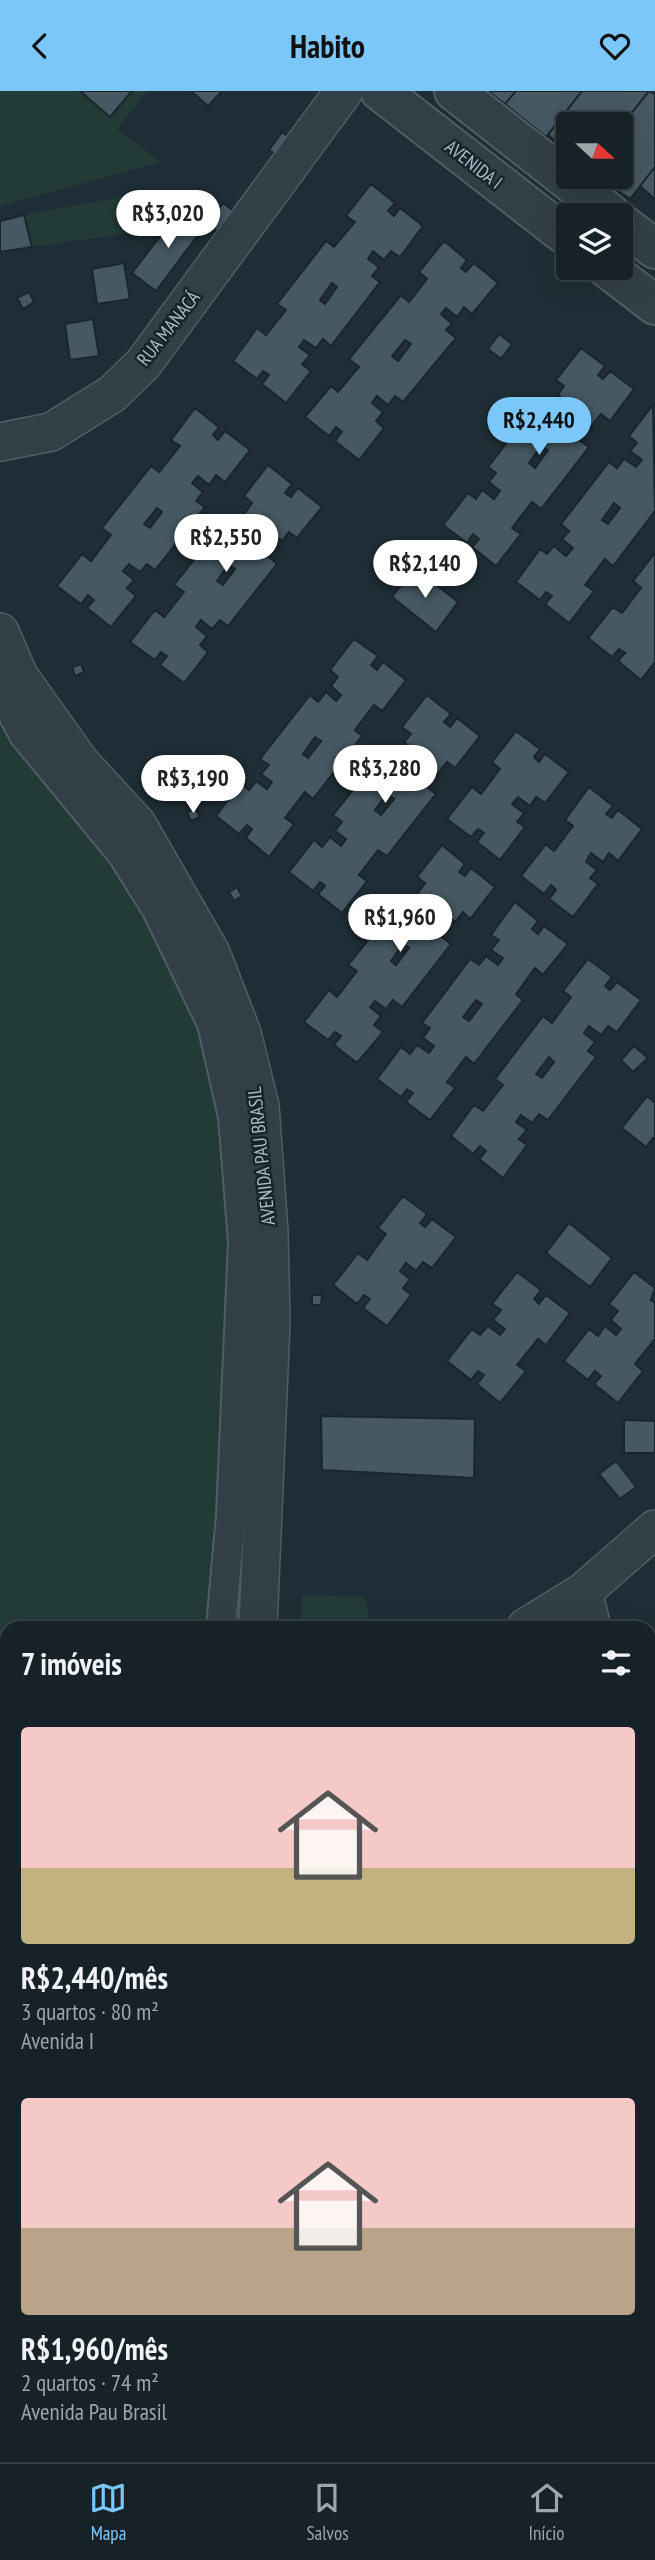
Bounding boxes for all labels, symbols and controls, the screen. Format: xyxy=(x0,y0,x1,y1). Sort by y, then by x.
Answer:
text: Habito xyxy=(290,25,365,67)
icon: back xyxy=(21,27,59,65)
icon: heart xyxy=(596,27,634,65)
north arrow xyxy=(556,112,634,189)
map controls xyxy=(556,112,633,280)
street label: AVENIDA I xyxy=(441,134,507,194)
pin: R$3,020 xyxy=(103,191,233,250)
text: R$3,020 xyxy=(132,198,204,227)
button: layers xyxy=(556,203,633,280)
street label: RUA MANACÁ xyxy=(131,286,205,370)
pin: R$2,440 xyxy=(474,397,604,457)
text: R$2,440 xyxy=(503,405,575,434)
pin: R$2,550 xyxy=(161,515,291,574)
text: R$2,550 xyxy=(190,522,262,551)
pin: R$2,140 xyxy=(360,540,490,600)
text: R$2,140 xyxy=(389,548,461,577)
pin: R$3,280 xyxy=(320,745,450,805)
text: R$3,280 xyxy=(349,753,421,782)
pin: R$3,190 xyxy=(128,755,258,815)
text: R$3,190 xyxy=(157,763,229,792)
pin: R$1,960 xyxy=(335,895,465,954)
text: R$1,960 xyxy=(364,902,436,931)
street label: AVENIDA PAU BRASIL xyxy=(242,1085,280,1227)
text: 7 imóveis xyxy=(21,1644,122,1683)
icon: filters xyxy=(597,1644,635,1682)
icon: home xyxy=(265,1772,391,1898)
text: R$2,440/mês xyxy=(21,1958,168,1997)
text: 3 quartos · 80 m² xyxy=(21,1997,159,2026)
text: Avenida I xyxy=(21,2026,94,2055)
icon: home xyxy=(265,2143,391,2269)
text: R$1,960/mês xyxy=(21,2329,168,2368)
text: 2 quartos · 74 m² xyxy=(21,2368,159,2397)
text: Avenida Pau Brasil xyxy=(21,2397,167,2426)
tab: Mapa xyxy=(89,2479,127,2545)
tab: Salvos xyxy=(306,2479,349,2545)
tab: Início xyxy=(528,2479,566,2545)

